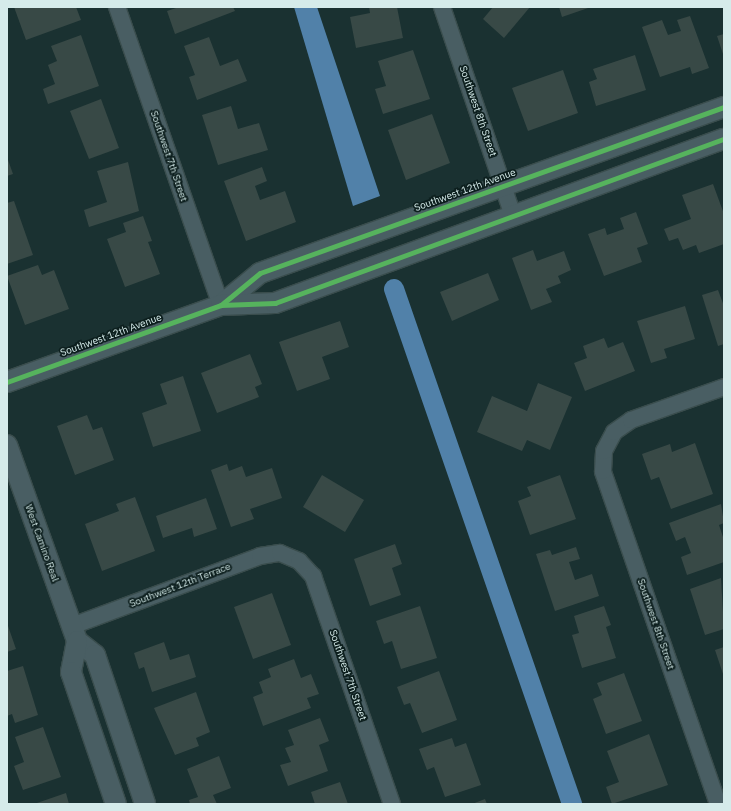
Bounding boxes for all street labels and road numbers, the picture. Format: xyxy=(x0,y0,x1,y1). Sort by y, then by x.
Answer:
street label: Southwest 8th Street xyxy=(457,64,499,158)
street label: Southwest 7th Street xyxy=(148,109,190,203)
street label: Southwest 12th Avenue xyxy=(413,166,517,214)
street label: Southwest 12th Avenue xyxy=(59,311,163,359)
street label: West Camino Real xyxy=(22,503,62,583)
street label: Southwest 12th Terrace xyxy=(128,560,232,610)
street label: Southwest 8th Street xyxy=(635,577,677,671)
street label: Southwest 7th Street xyxy=(327,628,369,722)

